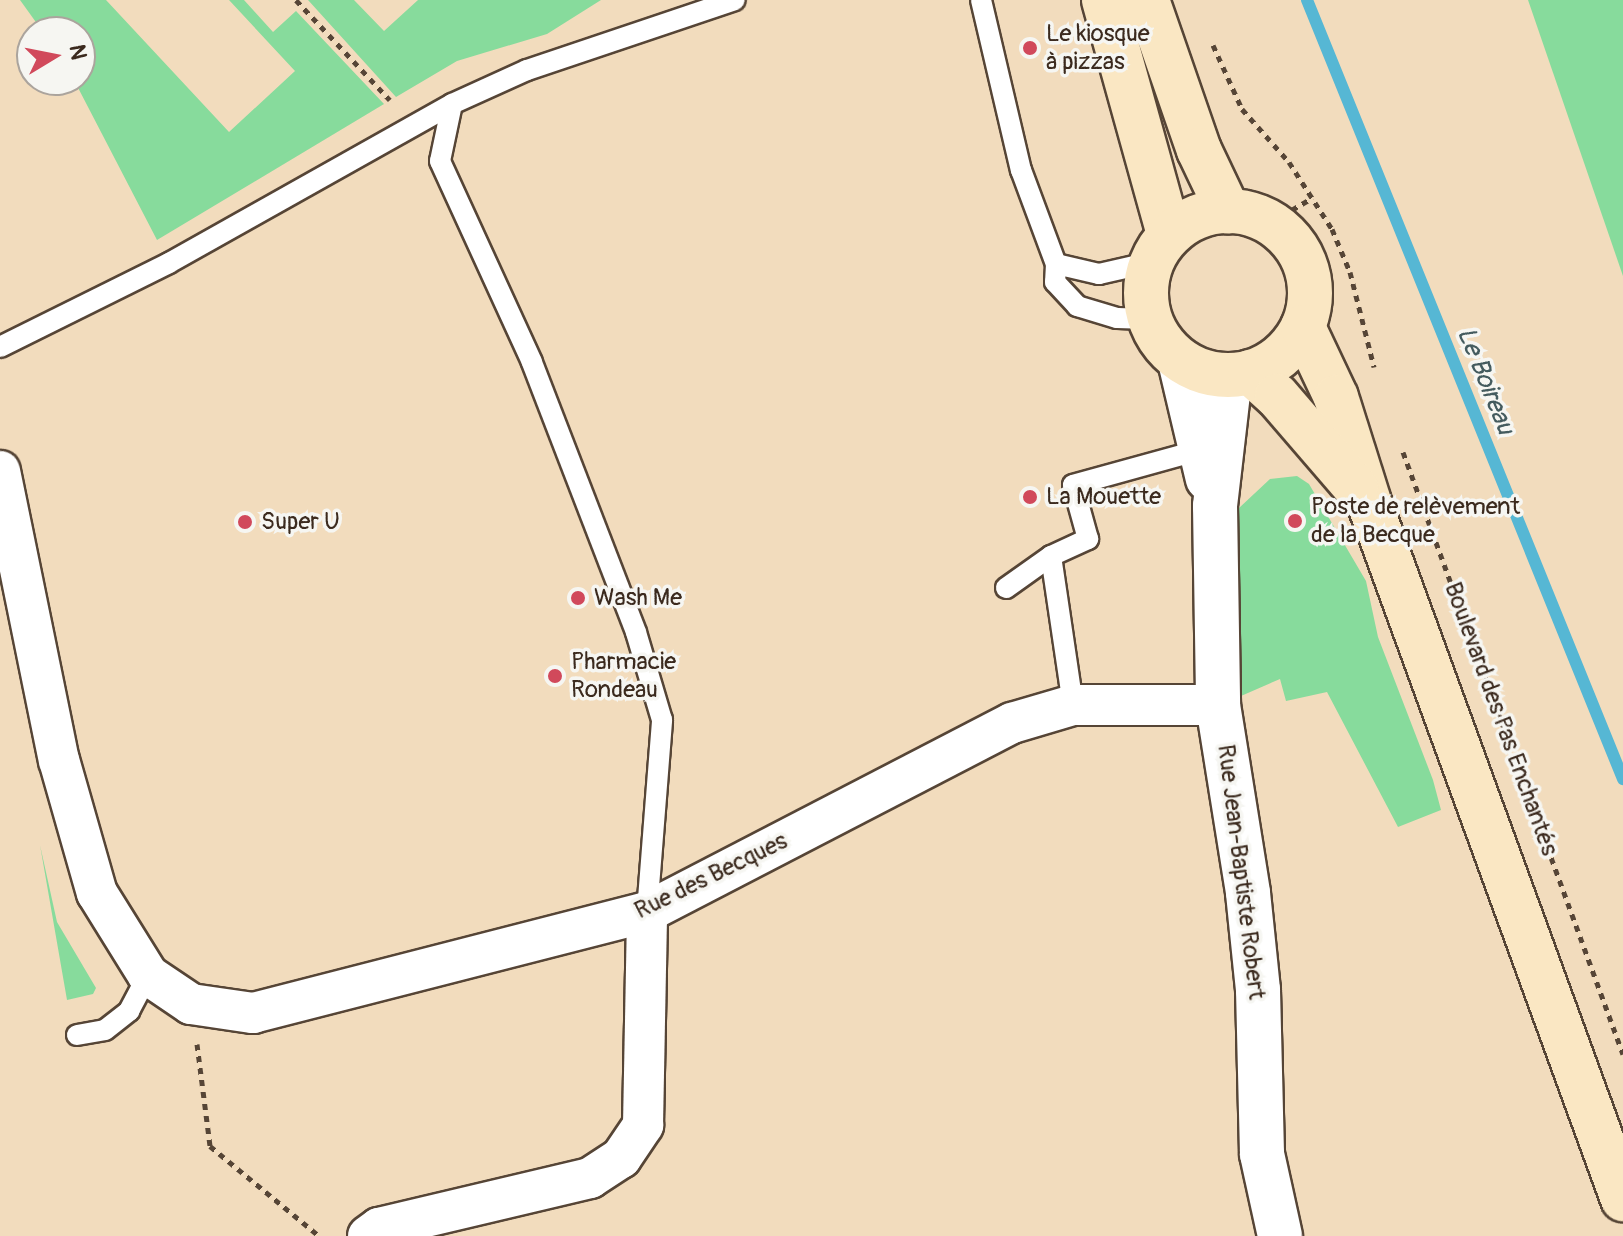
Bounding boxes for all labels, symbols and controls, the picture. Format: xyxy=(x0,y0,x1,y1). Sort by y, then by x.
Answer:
north arrow xyxy=(16,16,96,96)
place label: Le kiosque à pizzas xyxy=(1046,20,1150,76)
marker: Le kiosque à pizzas xyxy=(1021,39,1039,57)
text: N xyxy=(63,42,93,62)
water label: Le Boireau xyxy=(1449,323,1521,439)
place label: La Mouette xyxy=(1046,483,1161,511)
marker: La Mouette xyxy=(1021,488,1039,506)
place label: Poste de relèvement de la Becque xyxy=(1311,493,1520,549)
place label: Super U xyxy=(261,508,340,536)
marker: Poste de relèvement de la Becque xyxy=(1286,512,1304,530)
marker: Super U xyxy=(236,513,254,531)
street label: Boulevard des Pas Enchantés xyxy=(1438,578,1564,860)
place label: Wash Me xyxy=(594,584,682,612)
marker: Wash Me xyxy=(569,589,587,607)
place label: Pharmacie Rondeau xyxy=(571,648,676,704)
marker: Pharmacie Rondeau xyxy=(546,667,564,685)
street label: Rue Jean-Baptiste Robert xyxy=(1211,743,1271,1001)
street label: Rue des Becques xyxy=(630,827,792,925)

